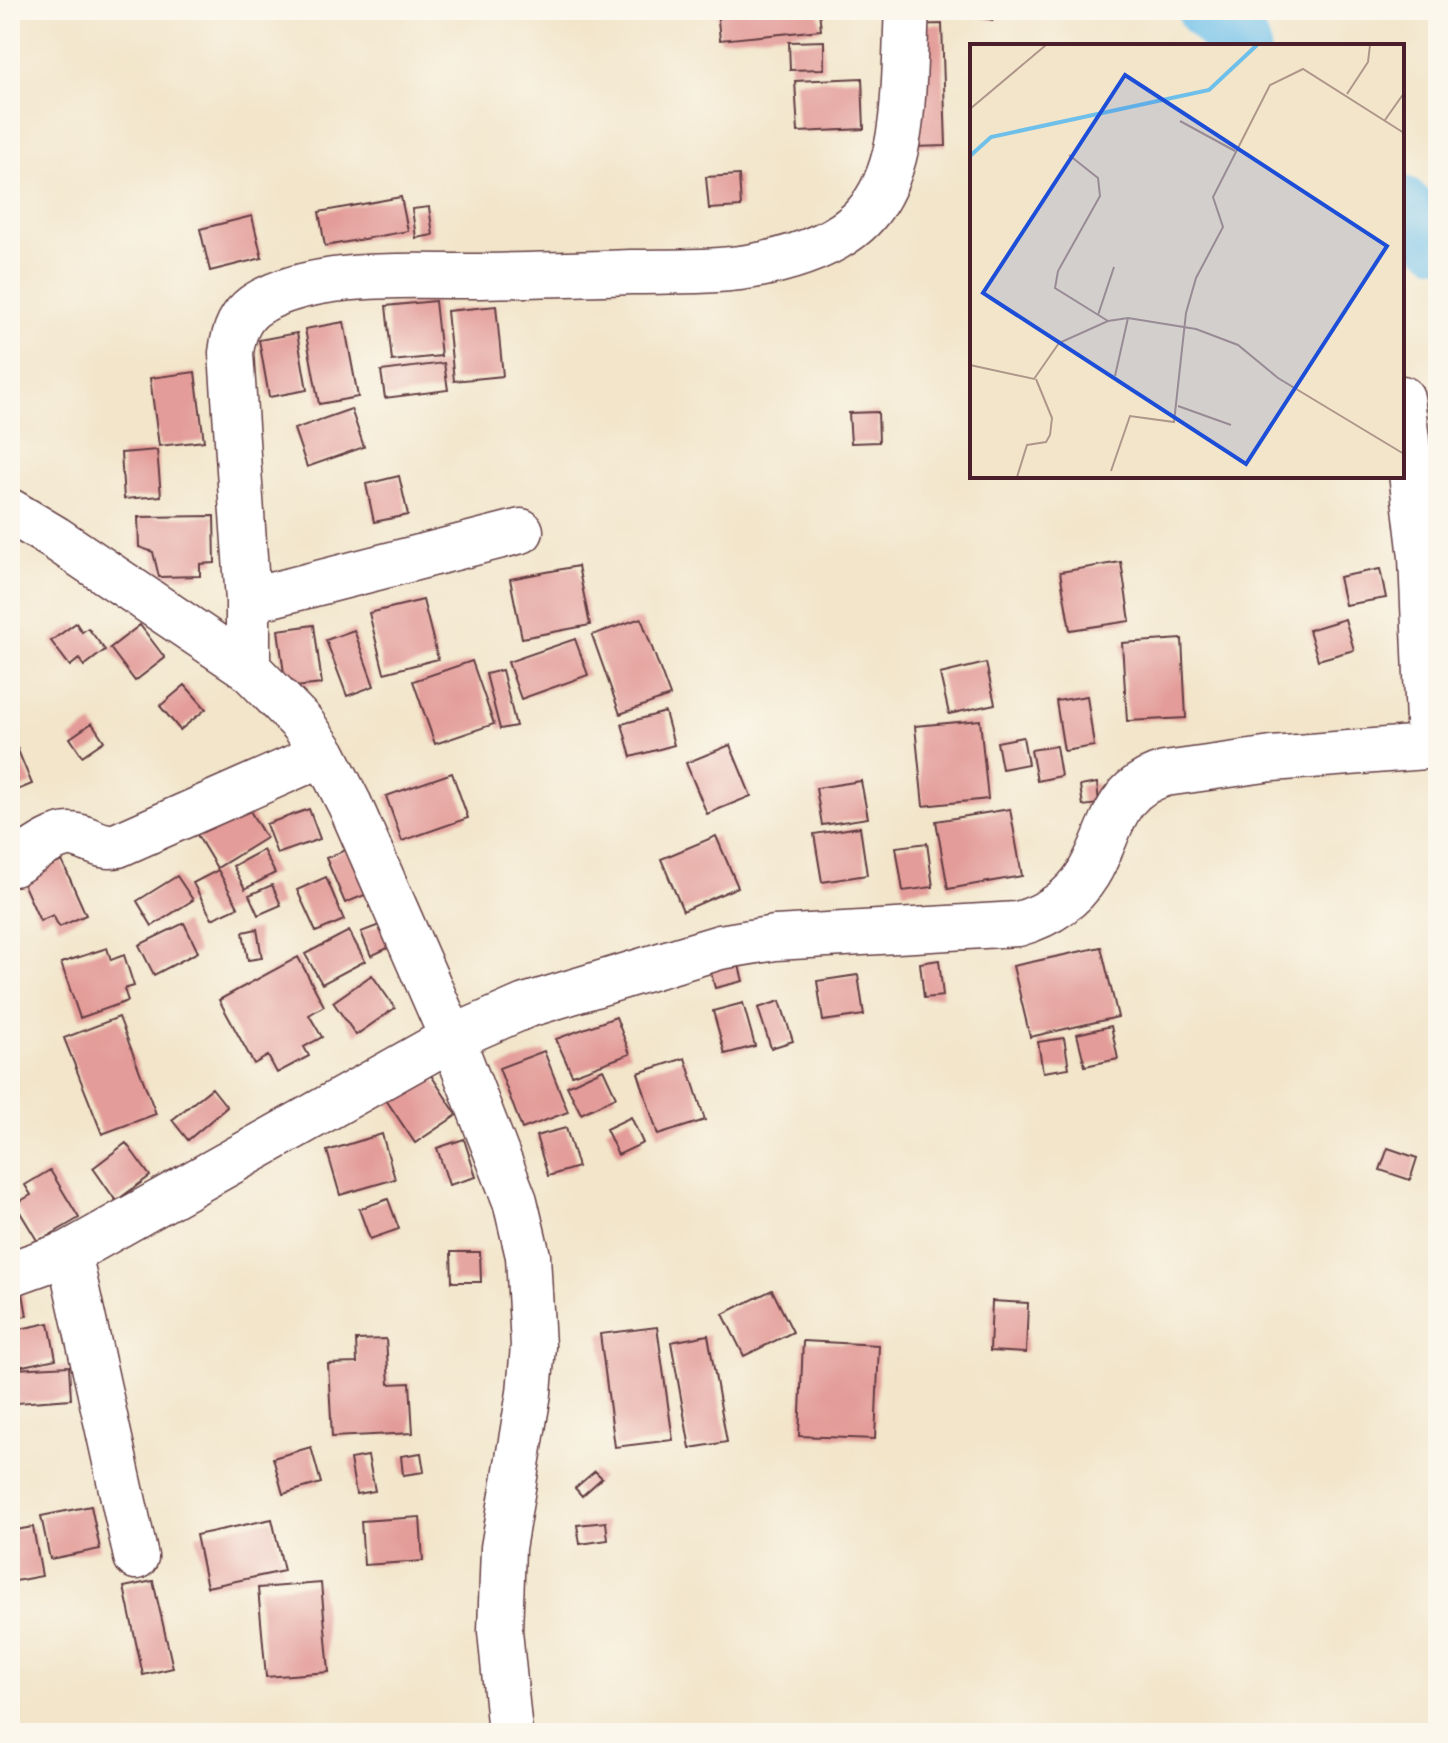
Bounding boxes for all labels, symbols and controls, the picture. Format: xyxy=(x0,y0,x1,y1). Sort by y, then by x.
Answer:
inset map xyxy=(970,44,1404,478)

